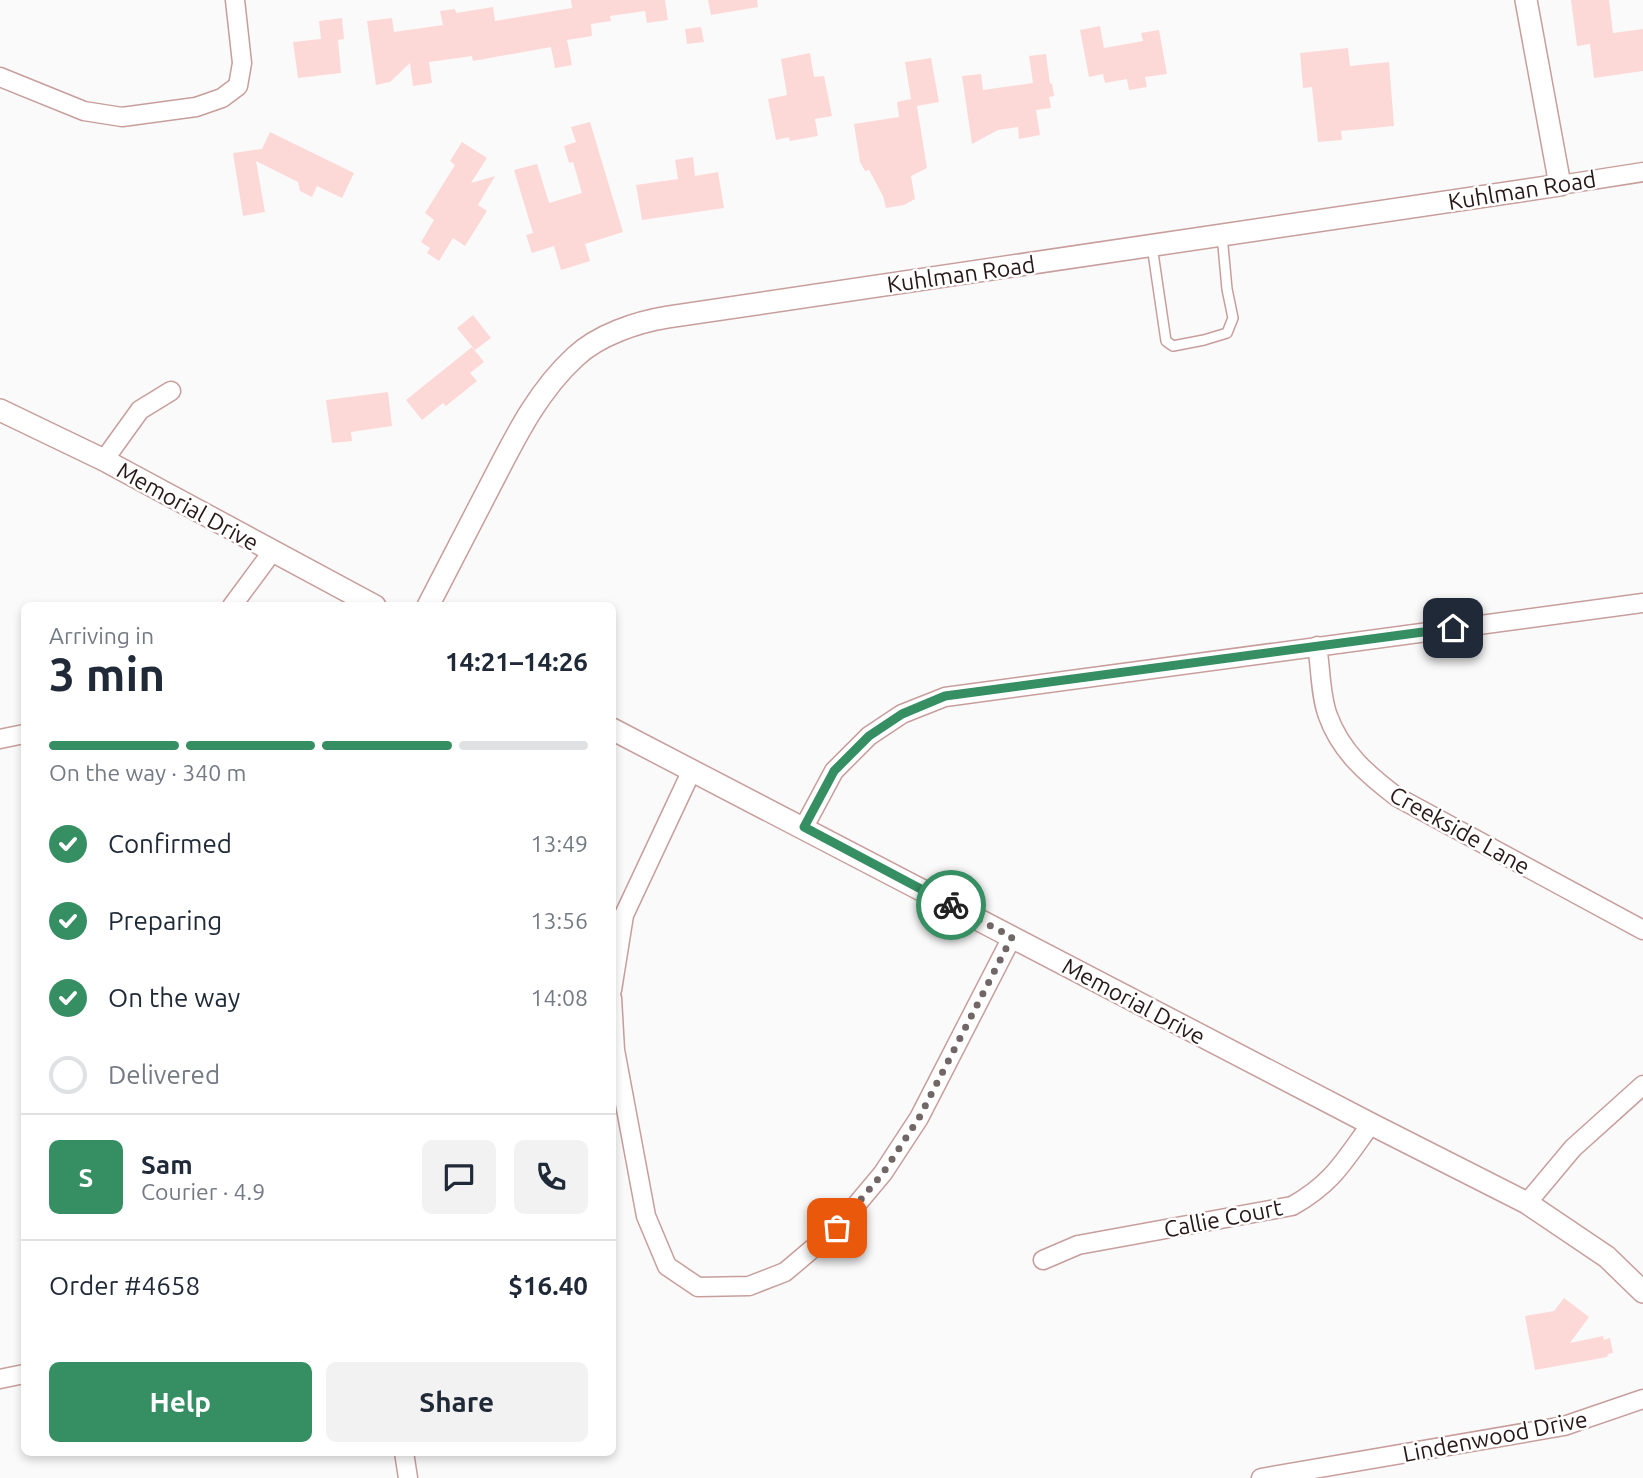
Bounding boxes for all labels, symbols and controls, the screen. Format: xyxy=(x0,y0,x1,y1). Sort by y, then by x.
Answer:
street label: Kuhlman Road xyxy=(1446,166,1598,214)
street label: Kuhlman Road xyxy=(885,251,1037,297)
street label: Memorial Drive xyxy=(113,457,263,555)
pin xyxy=(1423,598,1483,658)
icon: home xyxy=(1434,609,1472,647)
text: Arriving in xyxy=(49,623,154,648)
text: 14:21–14:26 xyxy=(445,647,588,676)
text: 3 min xyxy=(49,648,165,700)
text: On the way · 340 m xyxy=(49,760,246,785)
street label: Creekside Lane xyxy=(1386,781,1534,879)
icon: check xyxy=(49,825,87,863)
text: Confirmed xyxy=(108,829,232,858)
text: 13:49 xyxy=(530,831,588,856)
courier xyxy=(916,870,986,940)
icon: bike xyxy=(932,886,970,924)
icon: check xyxy=(49,902,87,940)
text: Preparing xyxy=(108,906,222,935)
text: 13:56 xyxy=(530,908,588,933)
street label: Memorial Drive xyxy=(1058,953,1210,1049)
icon: check xyxy=(49,979,87,1017)
text: On the way xyxy=(108,983,240,1012)
text: 14:08 xyxy=(530,985,588,1010)
text: Delivered xyxy=(108,1060,220,1089)
button: chat xyxy=(422,1140,496,1214)
button: phone xyxy=(514,1140,588,1214)
text: Sam xyxy=(141,1150,193,1179)
text: S xyxy=(79,1163,93,1192)
text: Courier · 4.9 xyxy=(141,1179,265,1204)
street label: Callie Court xyxy=(1162,1194,1284,1242)
pin xyxy=(807,1198,867,1258)
icon: bag xyxy=(818,1209,856,1247)
text: Order #4658 xyxy=(49,1271,200,1300)
text: $16.40 xyxy=(508,1271,588,1300)
button: Help xyxy=(49,1362,312,1442)
button: Share xyxy=(326,1362,588,1442)
street label: Lindenwood Drive xyxy=(1401,1406,1589,1466)

